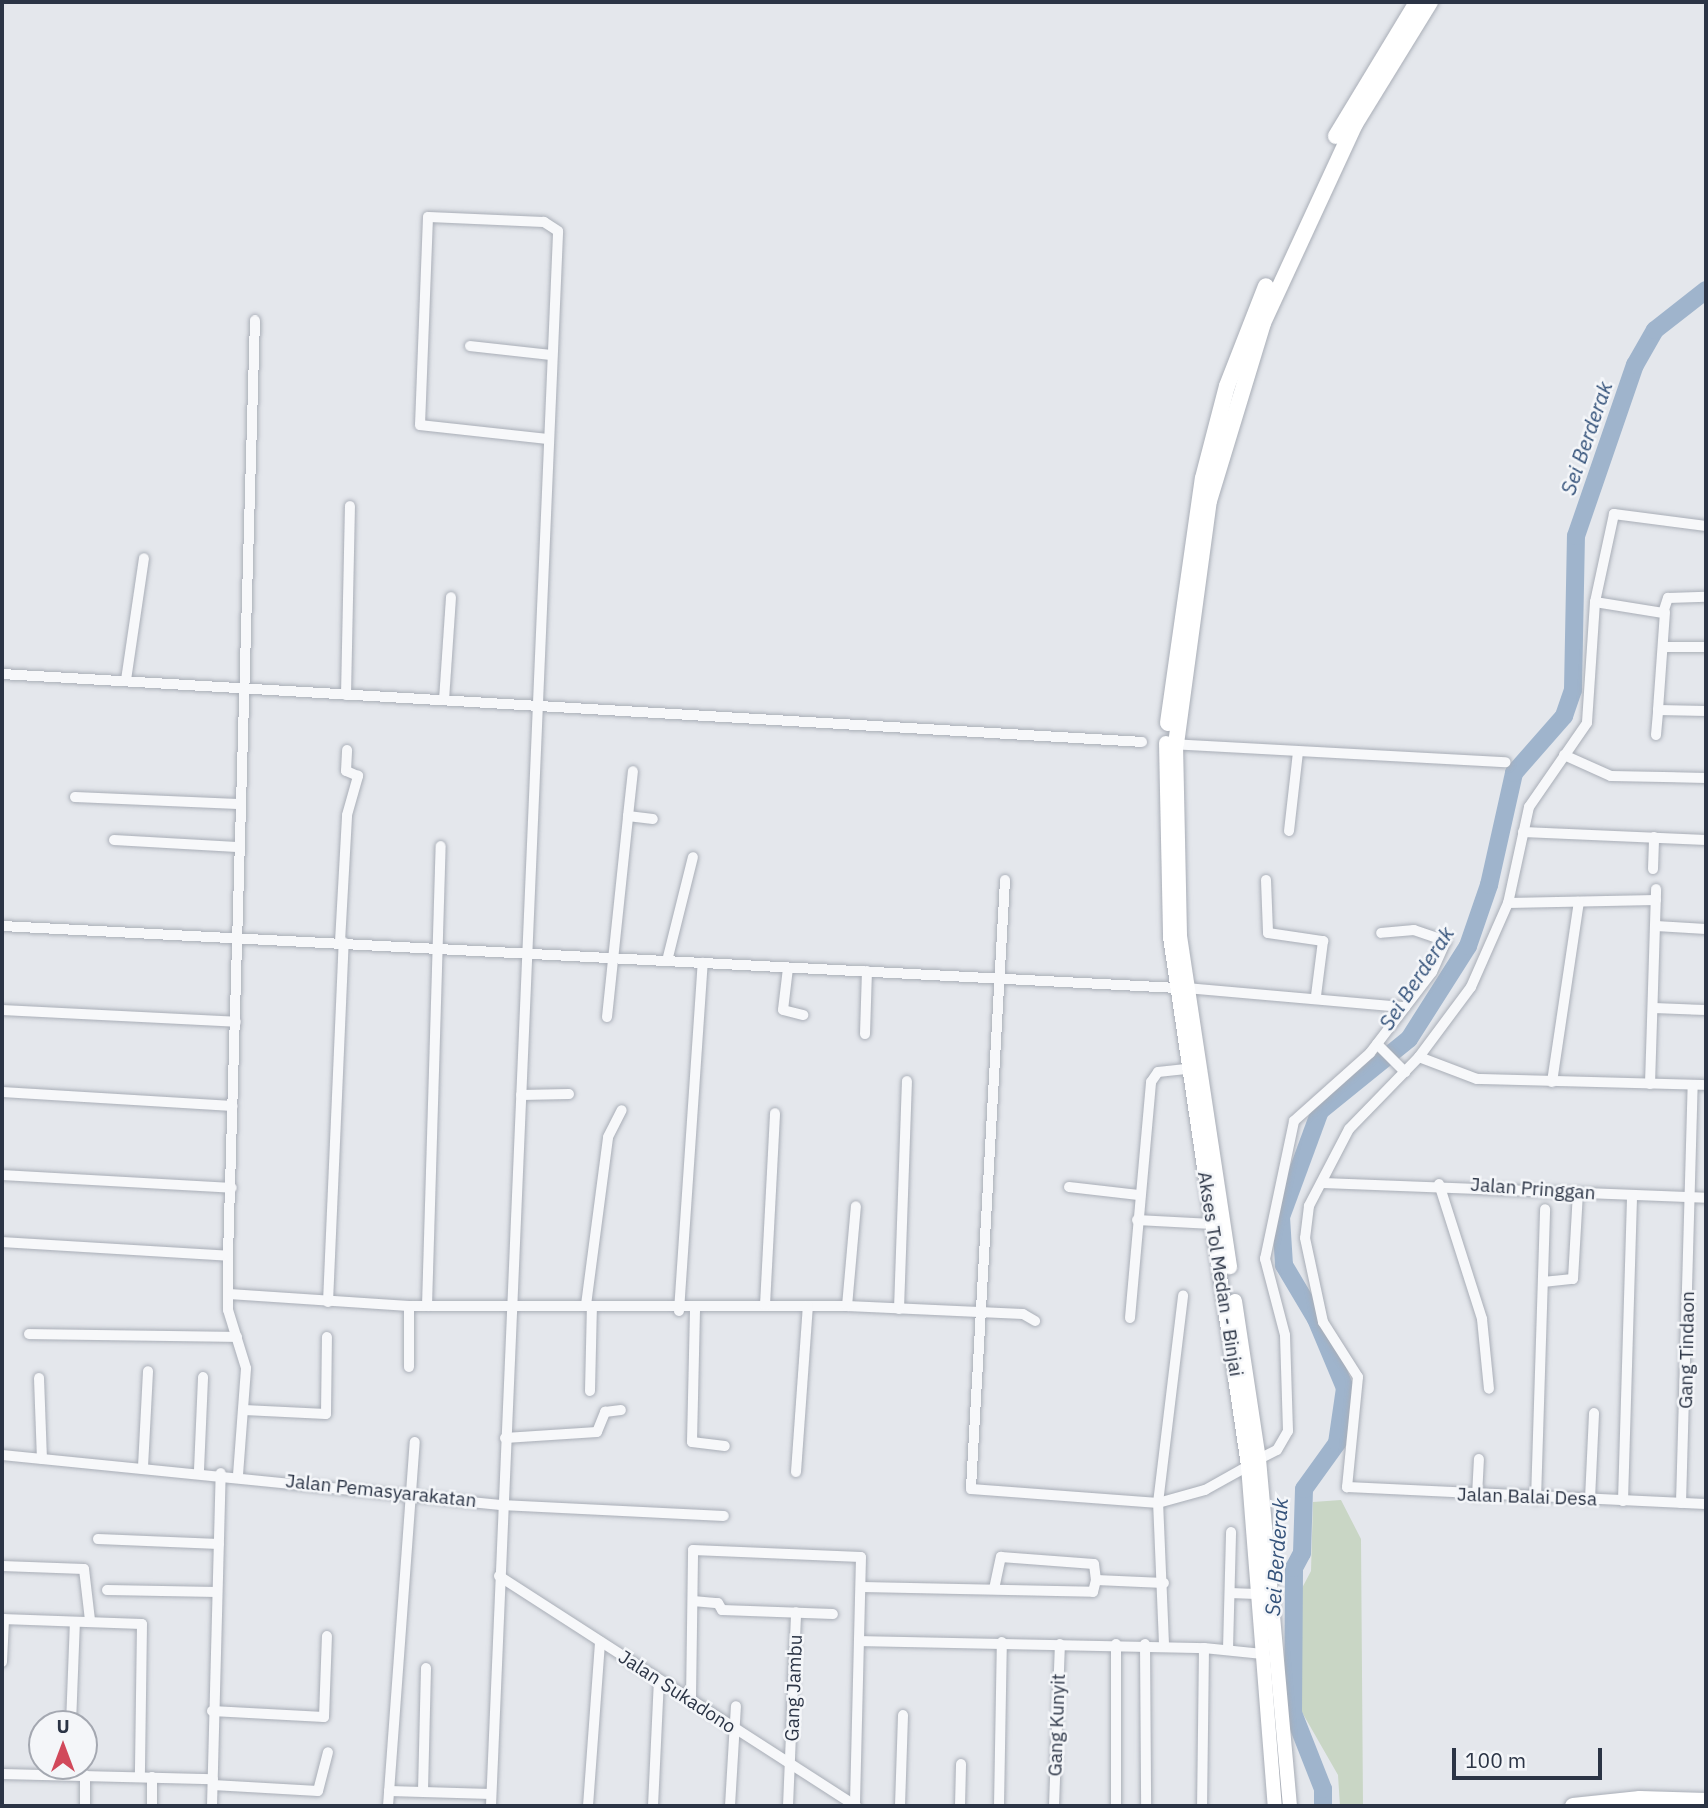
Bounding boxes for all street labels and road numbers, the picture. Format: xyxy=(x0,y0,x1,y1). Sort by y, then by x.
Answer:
street label: Akses Tol Medan - Binjai xyxy=(1193,1170,1247,1378)
street label: Jalan Pringgan xyxy=(1470,1173,1596,1205)
street label: Gang Tindaon xyxy=(1675,1291,1699,1409)
street label: Jalan Pemasyarakatan xyxy=(284,1470,478,1512)
street label: Jalan Balai Desa xyxy=(1457,1483,1597,1511)
street label: Gang Jambu xyxy=(781,1634,807,1742)
street label: Jalan Sukadono xyxy=(614,1646,740,1738)
street label: Gang Kunyit xyxy=(1044,1673,1070,1777)

